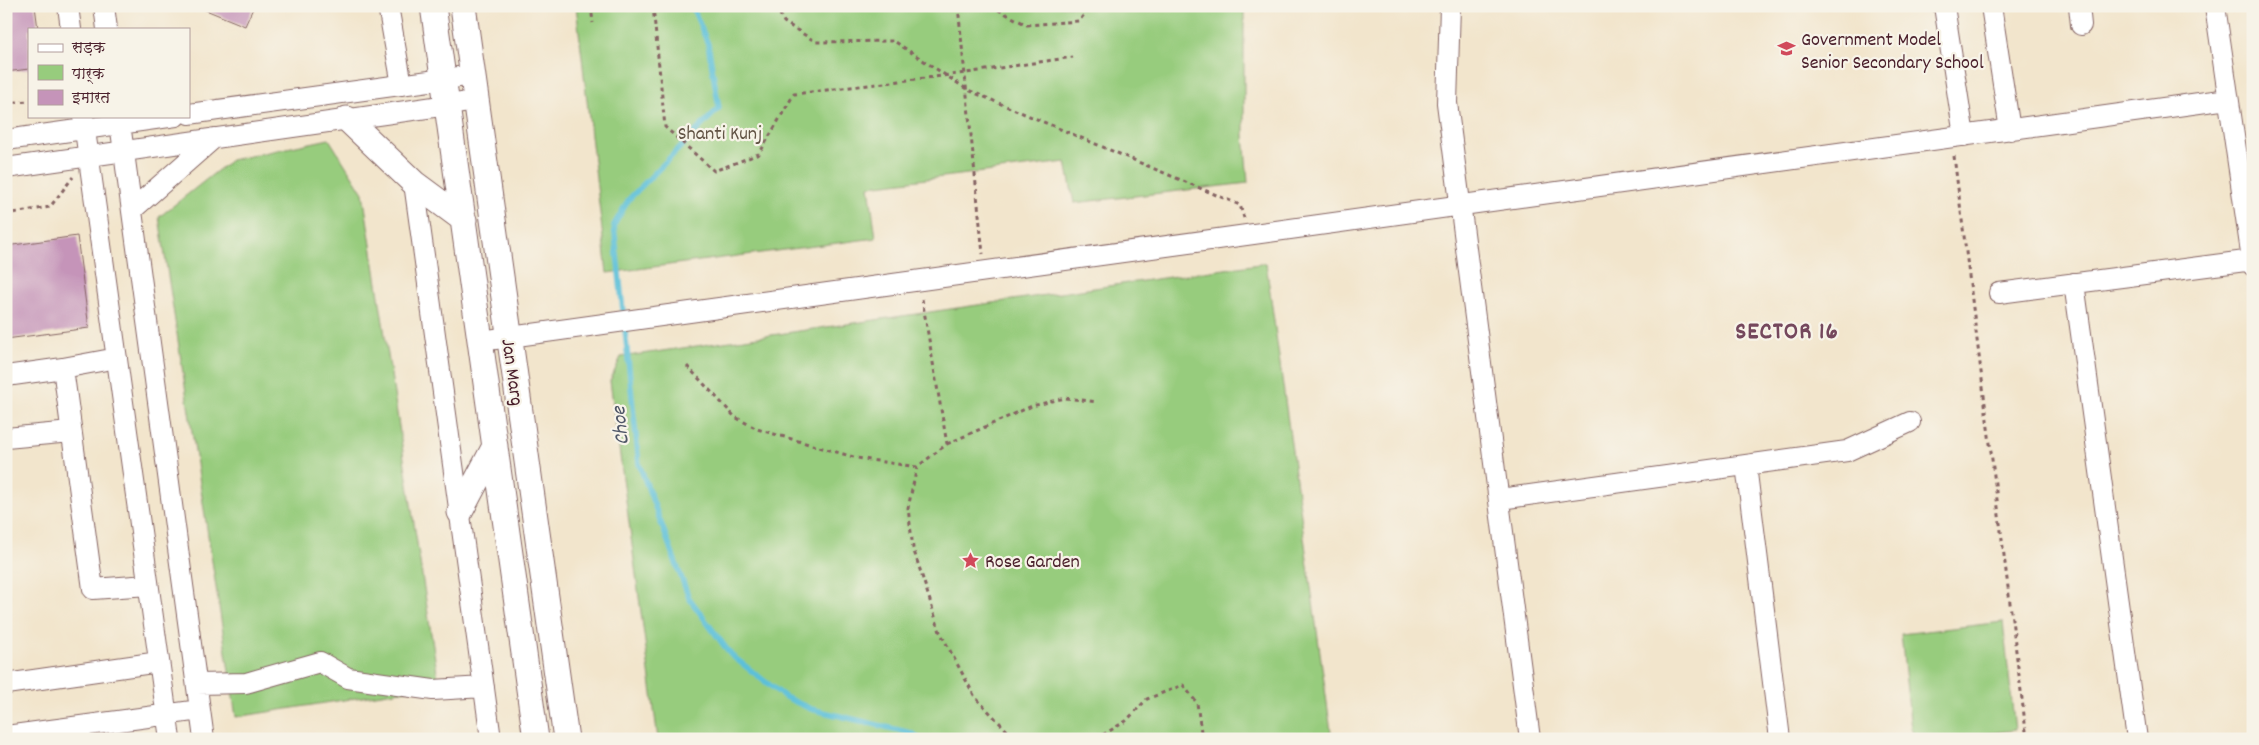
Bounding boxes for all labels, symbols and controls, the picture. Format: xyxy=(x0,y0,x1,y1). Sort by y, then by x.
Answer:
place label: Government Model Senior Secondary School xyxy=(1801,27,1984,78)
legend xyxy=(28,28,190,118)
text: सड़क xyxy=(71,38,106,60)
school or university icon: Government Model Senior Secondary School xyxy=(1777,39,1797,59)
text: पार्क xyxy=(71,64,105,86)
text: इमारत xyxy=(71,88,111,110)
park label: Shanti Kunj xyxy=(678,121,762,149)
district label: SECTOR 16 xyxy=(1735,315,1839,351)
street label: Jan Marg xyxy=(492,337,530,408)
water label: Choe xyxy=(605,403,639,446)
place label: Rose Garden xyxy=(985,549,1080,577)
place icon: Rose Garden xyxy=(961,550,981,570)

